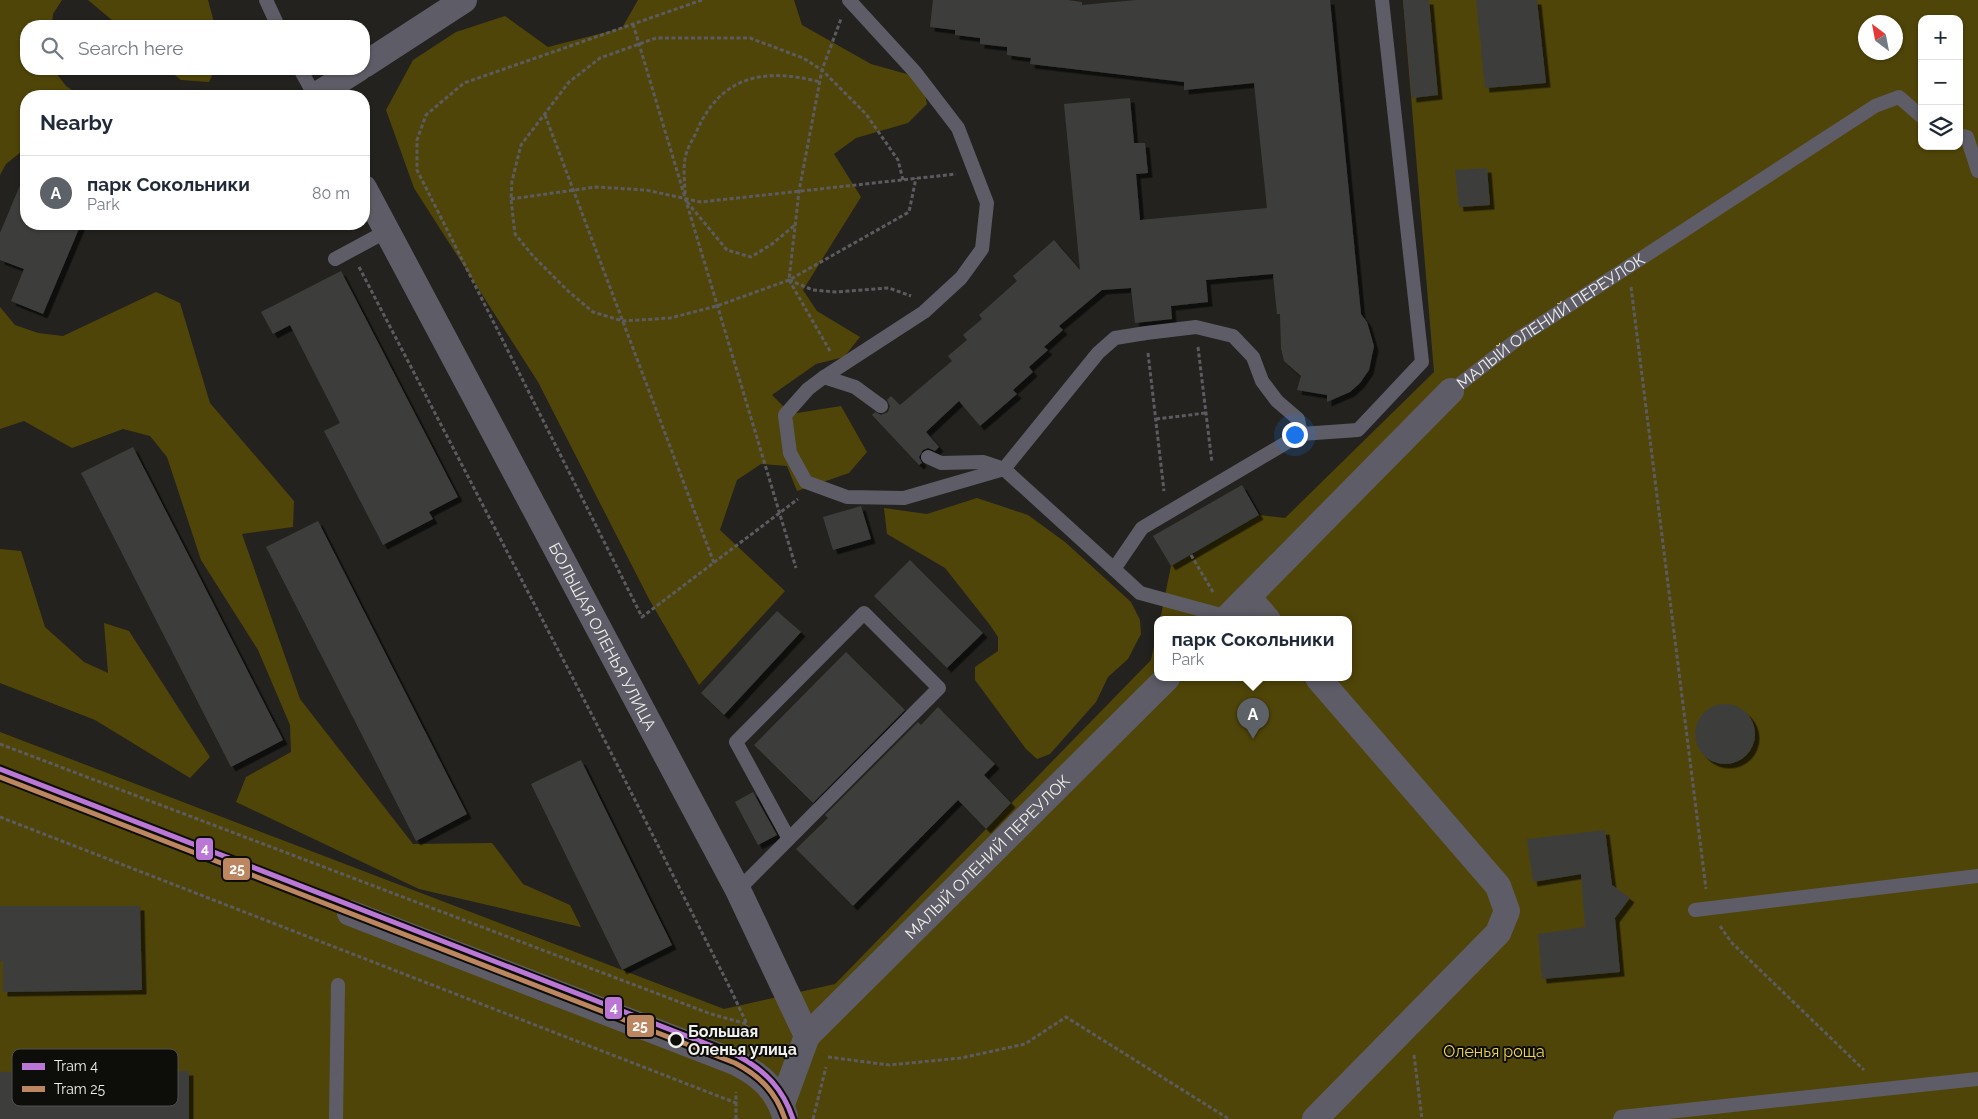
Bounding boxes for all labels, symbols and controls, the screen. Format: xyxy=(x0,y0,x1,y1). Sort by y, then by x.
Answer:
north arrow xyxy=(1858,15,1903,60)
map controls xyxy=(1918,15,1963,150)
button: + xyxy=(1918,15,1963,60)
search box xyxy=(20,20,370,75)
icon: search xyxy=(38,34,66,62)
text: Search here xyxy=(78,37,184,59)
button: − xyxy=(1918,60,1963,105)
button: layers xyxy=(1918,105,1963,150)
text: Nearby xyxy=(40,110,113,135)
text: парк Сокольники xyxy=(87,173,250,195)
text: A xyxy=(51,184,61,203)
text: 80 m xyxy=(312,184,350,203)
text: Park xyxy=(87,195,120,214)
street label: МАЛЫЙ ОЛЕНИЙ ПЕРЕУЛОК xyxy=(1453,249,1648,393)
your location xyxy=(1282,422,1308,448)
street label: БОЛЬШАЯ ОЛЕНЬЯ УЛИЦА xyxy=(545,539,661,734)
popup xyxy=(1154,616,1352,681)
text: парк Сокольники xyxy=(1172,628,1334,650)
text: Park xyxy=(1172,650,1204,669)
pin: A xyxy=(1237,698,1269,739)
street label: МАЛЫЙ ОЛЕНИЙ ПЕРЕУЛОК xyxy=(901,771,1073,943)
line badge: 4 xyxy=(195,837,214,861)
text: 4 xyxy=(201,840,209,856)
line badge: 25 xyxy=(222,857,251,881)
text: 25 xyxy=(229,861,245,877)
line badge: 4 xyxy=(604,996,623,1020)
text: 4 xyxy=(610,999,618,1015)
line badge: 25 xyxy=(626,1014,655,1038)
text: 25 xyxy=(632,1018,648,1034)
place label: Большая Оленья улица xyxy=(688,1022,797,1059)
marker: Большая Оленья улица xyxy=(668,1032,684,1048)
park label: Оленья роща xyxy=(1443,1042,1545,1061)
legend xyxy=(12,1049,178,1106)
text: Tram 4 xyxy=(54,1058,98,1074)
text: Tram 25 xyxy=(54,1081,106,1097)

